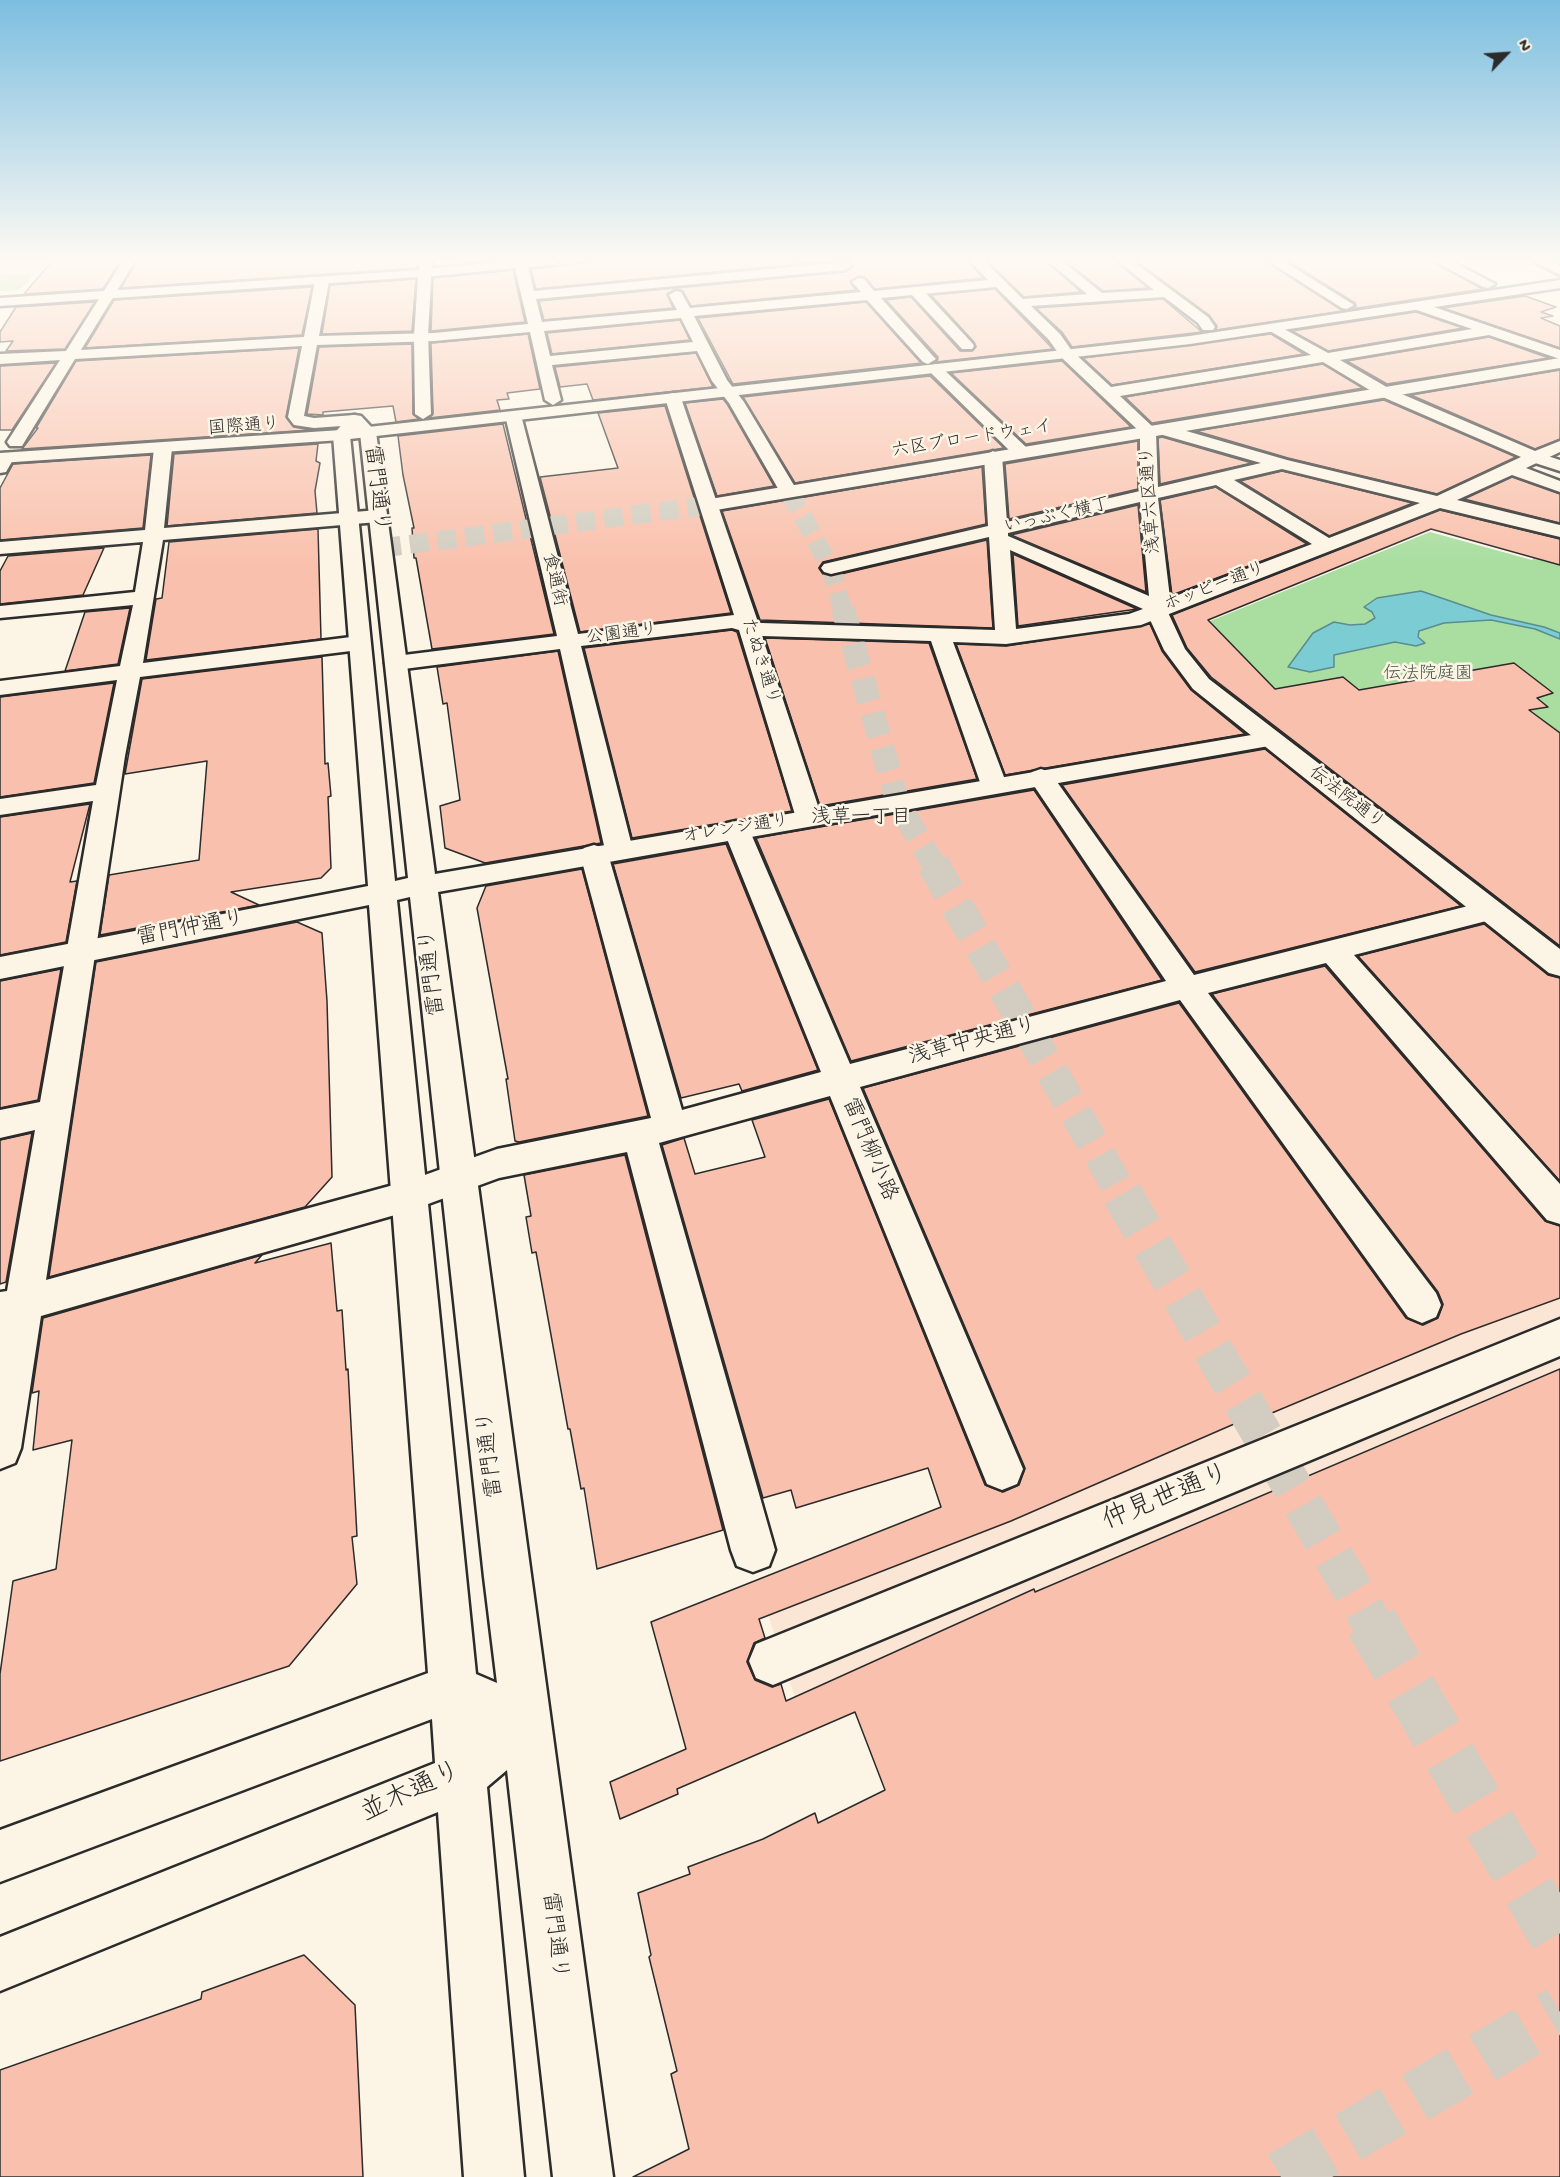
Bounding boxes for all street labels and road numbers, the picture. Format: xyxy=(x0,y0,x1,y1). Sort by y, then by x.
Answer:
street label: 国際通り xyxy=(207,415,281,441)
street label: 六区ブロードウェイ xyxy=(890,417,1054,463)
street label: 雷門通り xyxy=(357,444,393,534)
street label: 浅草六区通り xyxy=(1137,445,1167,555)
street label: いっぷく横丁 xyxy=(1002,494,1112,540)
street label: 食通街 xyxy=(536,551,570,609)
street label: ホッピー通り xyxy=(1161,559,1269,617)
street label: たぬき通り xyxy=(735,616,783,708)
street label: 公園通り xyxy=(585,620,659,650)
street label: 伝法院通り xyxy=(1304,763,1388,835)
street label: オレンジ通り xyxy=(681,811,791,849)
street label: 雷門仲通り xyxy=(134,907,248,953)
street label: 雷門通り xyxy=(416,927,452,1017)
street label: 浅草中央通り xyxy=(906,1013,1040,1073)
street label: 雷門柳小路 xyxy=(834,1094,902,1206)
street label: 雷門通り xyxy=(474,1409,510,1499)
street label: 仲見世通り xyxy=(1098,1459,1236,1539)
street label: 並木通り xyxy=(356,1756,468,1832)
street label: 雷門通り xyxy=(535,1891,571,1981)

